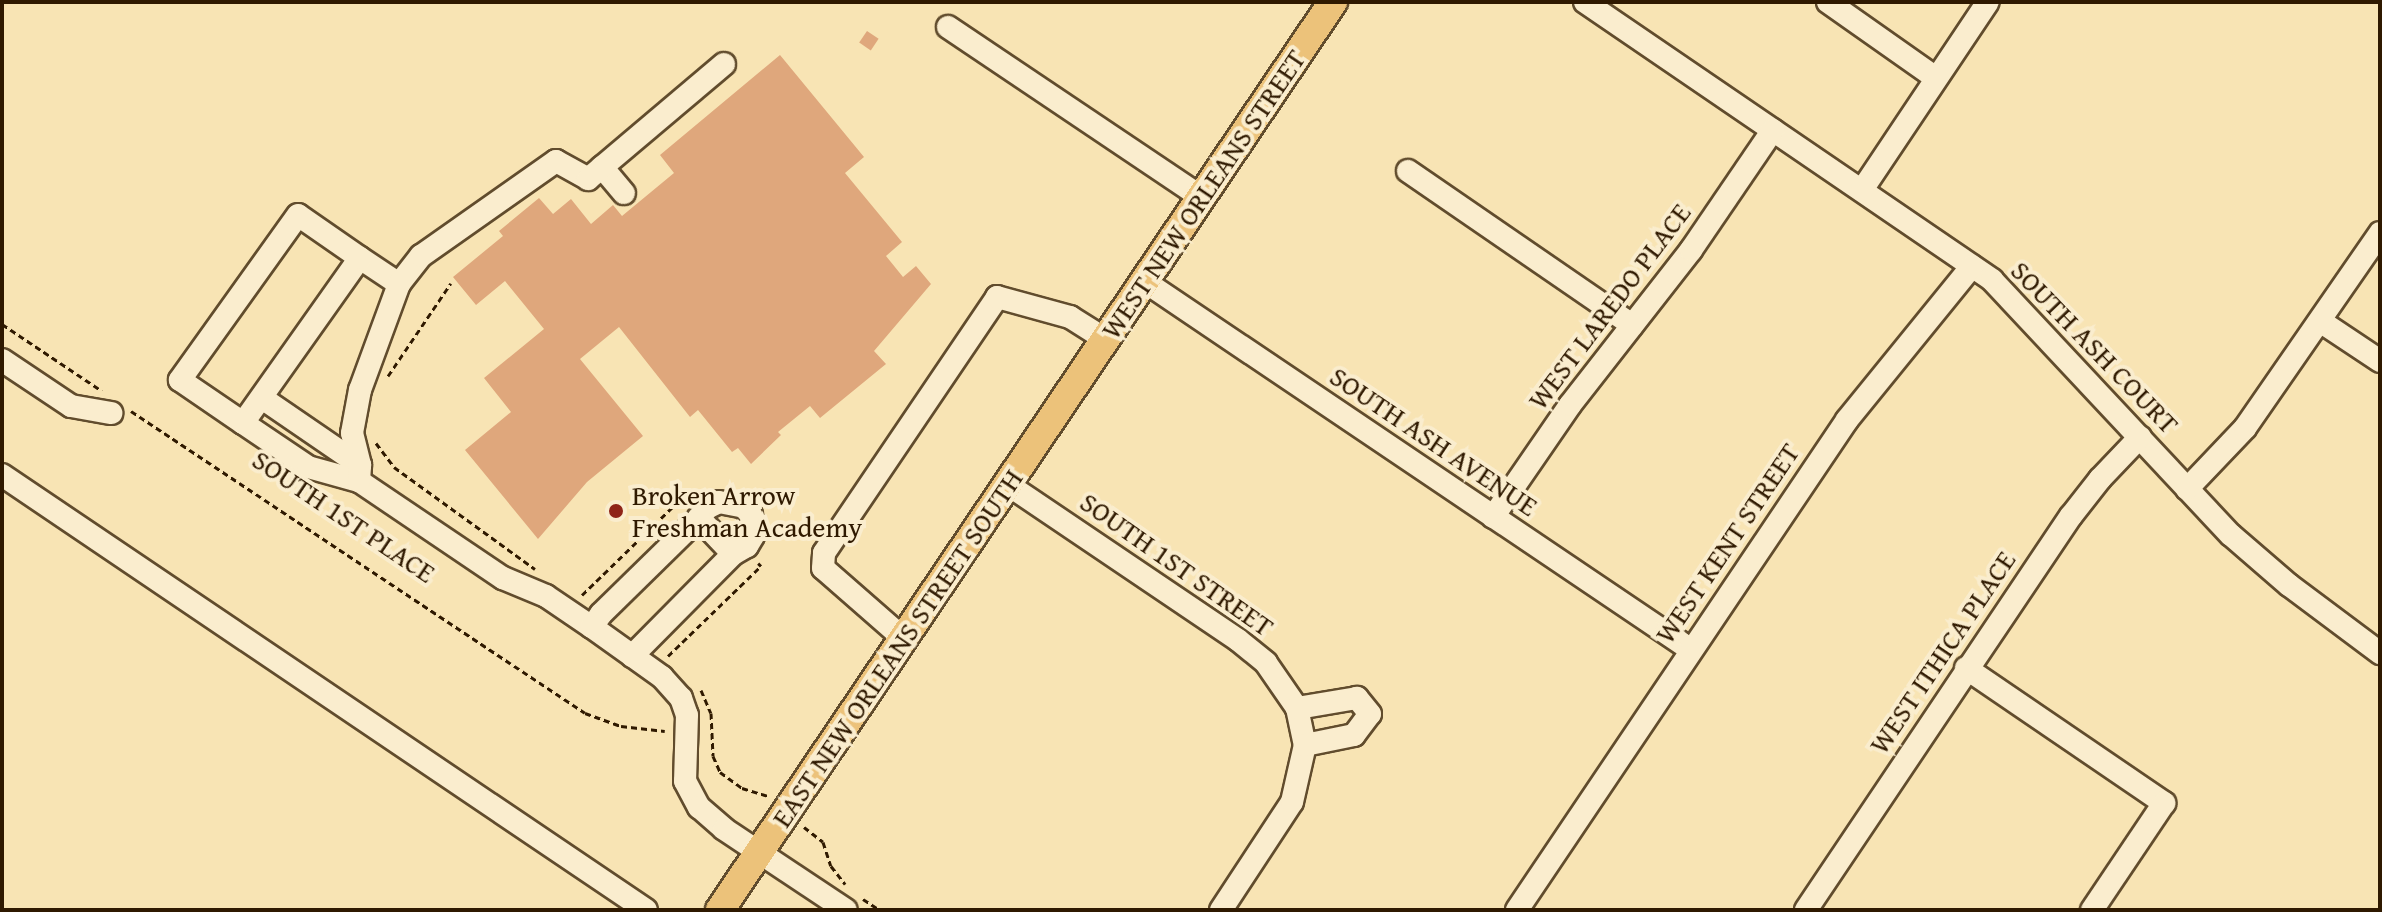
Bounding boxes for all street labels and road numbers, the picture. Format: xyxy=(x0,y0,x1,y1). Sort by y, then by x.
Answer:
street label: WEST NEW ORLEANS STREET xyxy=(1094,43,1312,345)
street label: WEST LAREDO PLACE xyxy=(1521,196,1697,416)
street label: SOUTH ASH COURT xyxy=(2004,254,2186,440)
street label: SOUTH ASH AVENUE xyxy=(1324,359,1544,523)
street label: WEST KENT STREET xyxy=(1648,437,1806,649)
street label: SOUTH 1ST PLACE xyxy=(246,442,442,590)
street label: EAST NEW ORLEANS STREET SOUTH xyxy=(764,463,1030,833)
street label: SOUTH 1ST STREET xyxy=(1074,485,1280,643)
street label: WEST ITHICA PLACE xyxy=(1862,544,2022,760)

